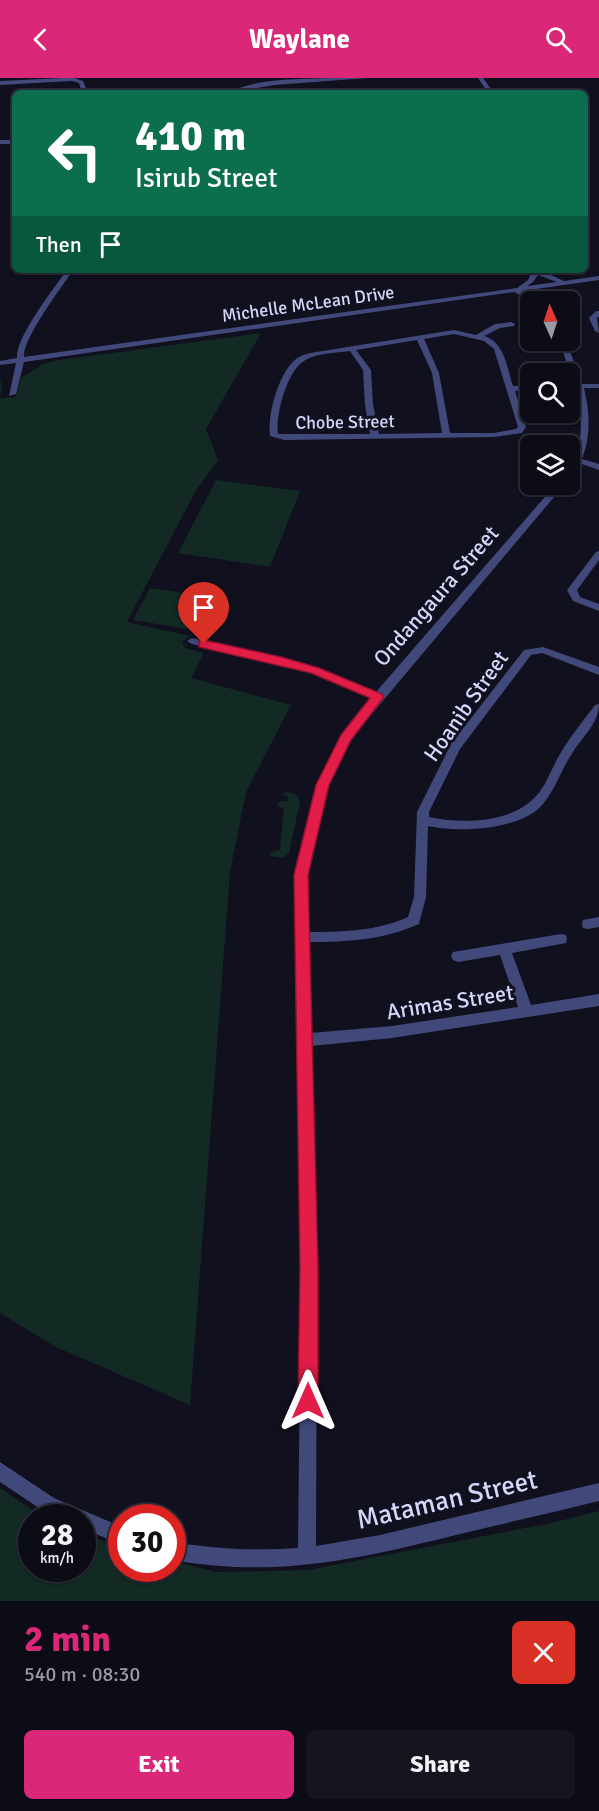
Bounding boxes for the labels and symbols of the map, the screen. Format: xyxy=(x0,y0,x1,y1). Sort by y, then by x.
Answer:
street label: Michelle McLean Drive xyxy=(220,281,396,327)
north arrow xyxy=(520,291,580,351)
street label: Chobe Street xyxy=(295,410,395,434)
street label: Ondangaura Street xyxy=(368,520,505,672)
pin xyxy=(178,582,229,644)
street label: Hoanib Street xyxy=(418,645,514,767)
street label: Arimas Street xyxy=(384,979,516,1025)
position arrow xyxy=(276,1369,340,1433)
street label: Mataman Street xyxy=(353,1463,541,1537)
speed limit sign: 30 xyxy=(108,1504,186,1582)

